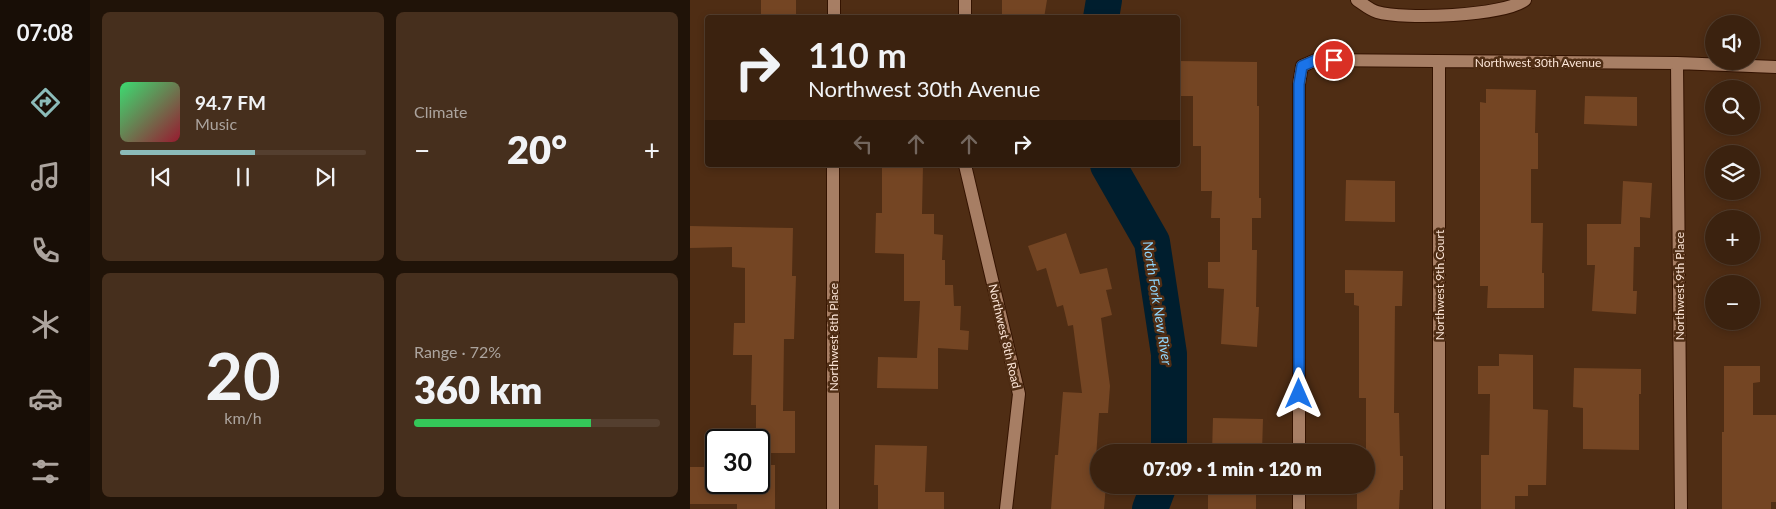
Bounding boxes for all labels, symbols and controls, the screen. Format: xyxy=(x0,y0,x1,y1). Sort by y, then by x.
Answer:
map controls xyxy=(1705,15,1760,330)
button: sound xyxy=(1705,15,1760,70)
text: 07:08 xyxy=(17,19,73,46)
text: 110 m xyxy=(808,33,907,75)
icon: right xyxy=(725,35,790,100)
pin xyxy=(1313,39,1355,81)
icon: arrive xyxy=(1320,46,1348,74)
street label: Northwest 30th Avenue xyxy=(1475,55,1601,70)
text: Northwest 30th Avenue xyxy=(808,75,1040,102)
button: search xyxy=(1705,80,1760,135)
icon: directions xyxy=(28,85,63,120)
text: 94.7 FM xyxy=(195,91,266,114)
text: Climate xyxy=(414,102,467,121)
text: Music xyxy=(195,114,237,133)
text: 20° xyxy=(507,126,567,172)
icon: left xyxy=(849,130,877,158)
icon: ahead xyxy=(902,130,930,158)
icon: ahead xyxy=(955,130,983,158)
icon: right xyxy=(1008,130,1036,158)
text: − xyxy=(414,133,430,167)
text: + xyxy=(644,133,660,167)
button: layers xyxy=(1705,145,1760,200)
icon: music xyxy=(28,159,63,194)
icon: previous xyxy=(147,163,175,191)
icon: pause xyxy=(229,163,257,191)
icon: next xyxy=(311,163,339,191)
button: + xyxy=(1705,210,1760,265)
street label: Northwest 9th Court xyxy=(1432,229,1447,340)
street label: Northwest 9th Place xyxy=(1672,232,1687,340)
icon: phone xyxy=(28,233,63,268)
water label: North Fork New River xyxy=(1140,240,1176,366)
button: − xyxy=(1705,275,1760,330)
street label: Northwest 8th Road xyxy=(986,282,1024,390)
street label: Northwest 8th Place xyxy=(826,283,841,391)
icon: climate xyxy=(28,307,63,342)
text: 20 xyxy=(205,336,281,414)
text: Range · 72% xyxy=(414,342,501,361)
text: 360 km xyxy=(414,366,542,412)
position arrow xyxy=(1272,367,1324,419)
icon: car xyxy=(28,381,63,416)
text: km/h xyxy=(224,408,262,427)
speed limit sign: 30 xyxy=(705,429,770,494)
icon: filters xyxy=(28,454,63,489)
text: 07:09 · 1 min · 120 m xyxy=(1143,457,1322,480)

